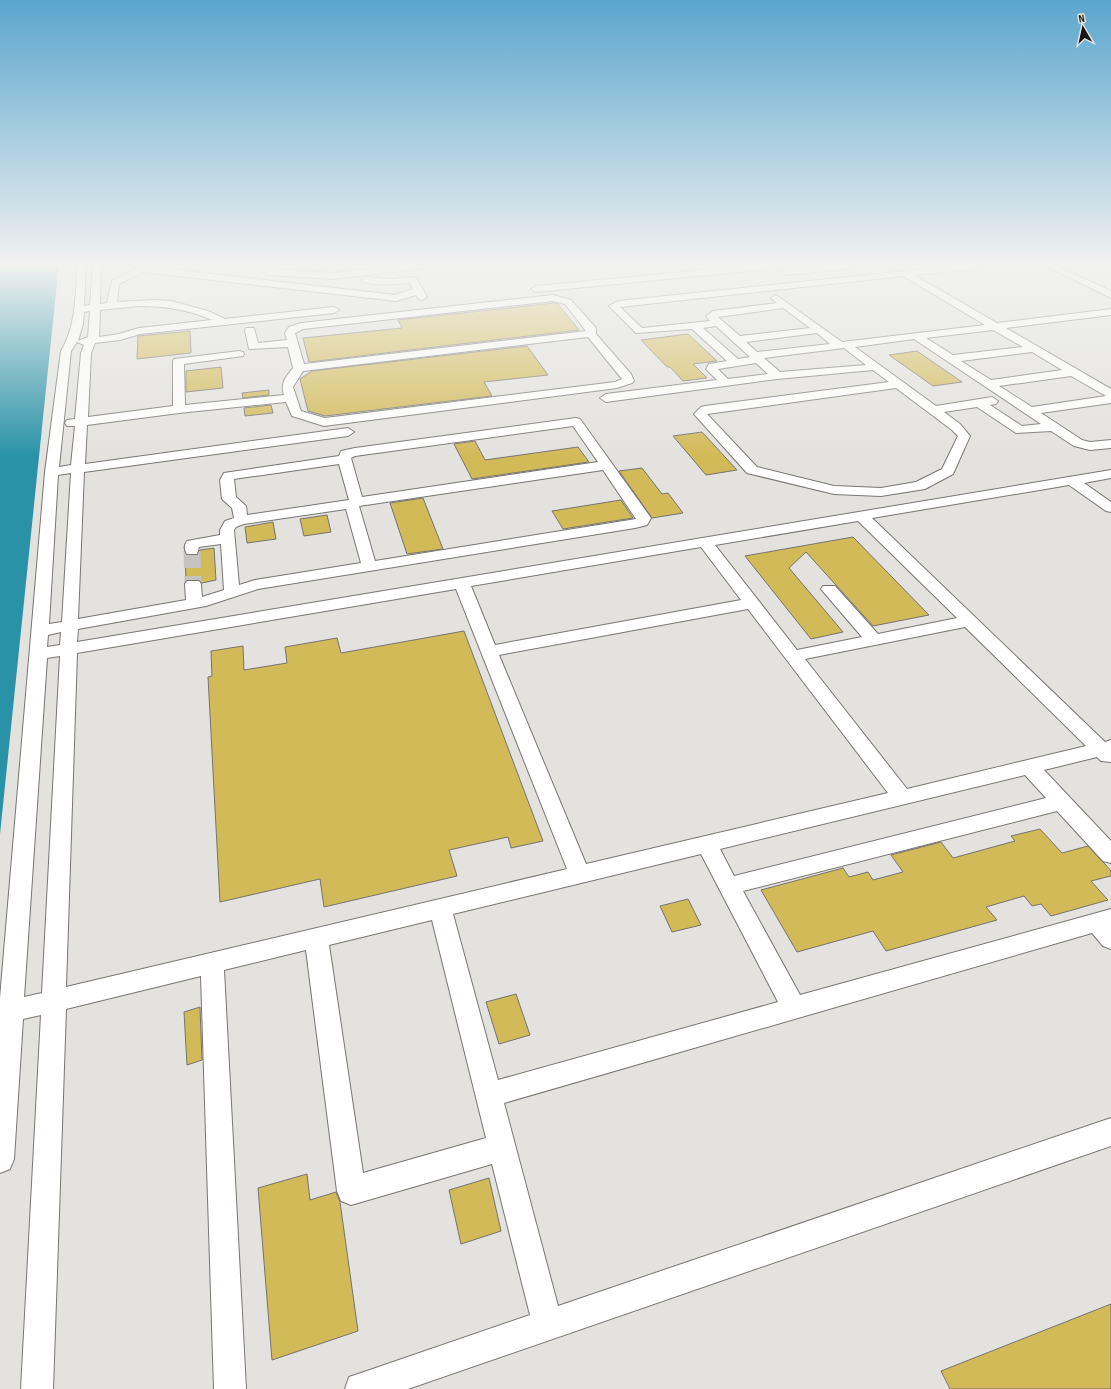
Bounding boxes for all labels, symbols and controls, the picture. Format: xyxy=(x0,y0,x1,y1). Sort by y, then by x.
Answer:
north arrow xyxy=(1063,8,1103,48)
text: N xyxy=(1078,12,1086,25)

